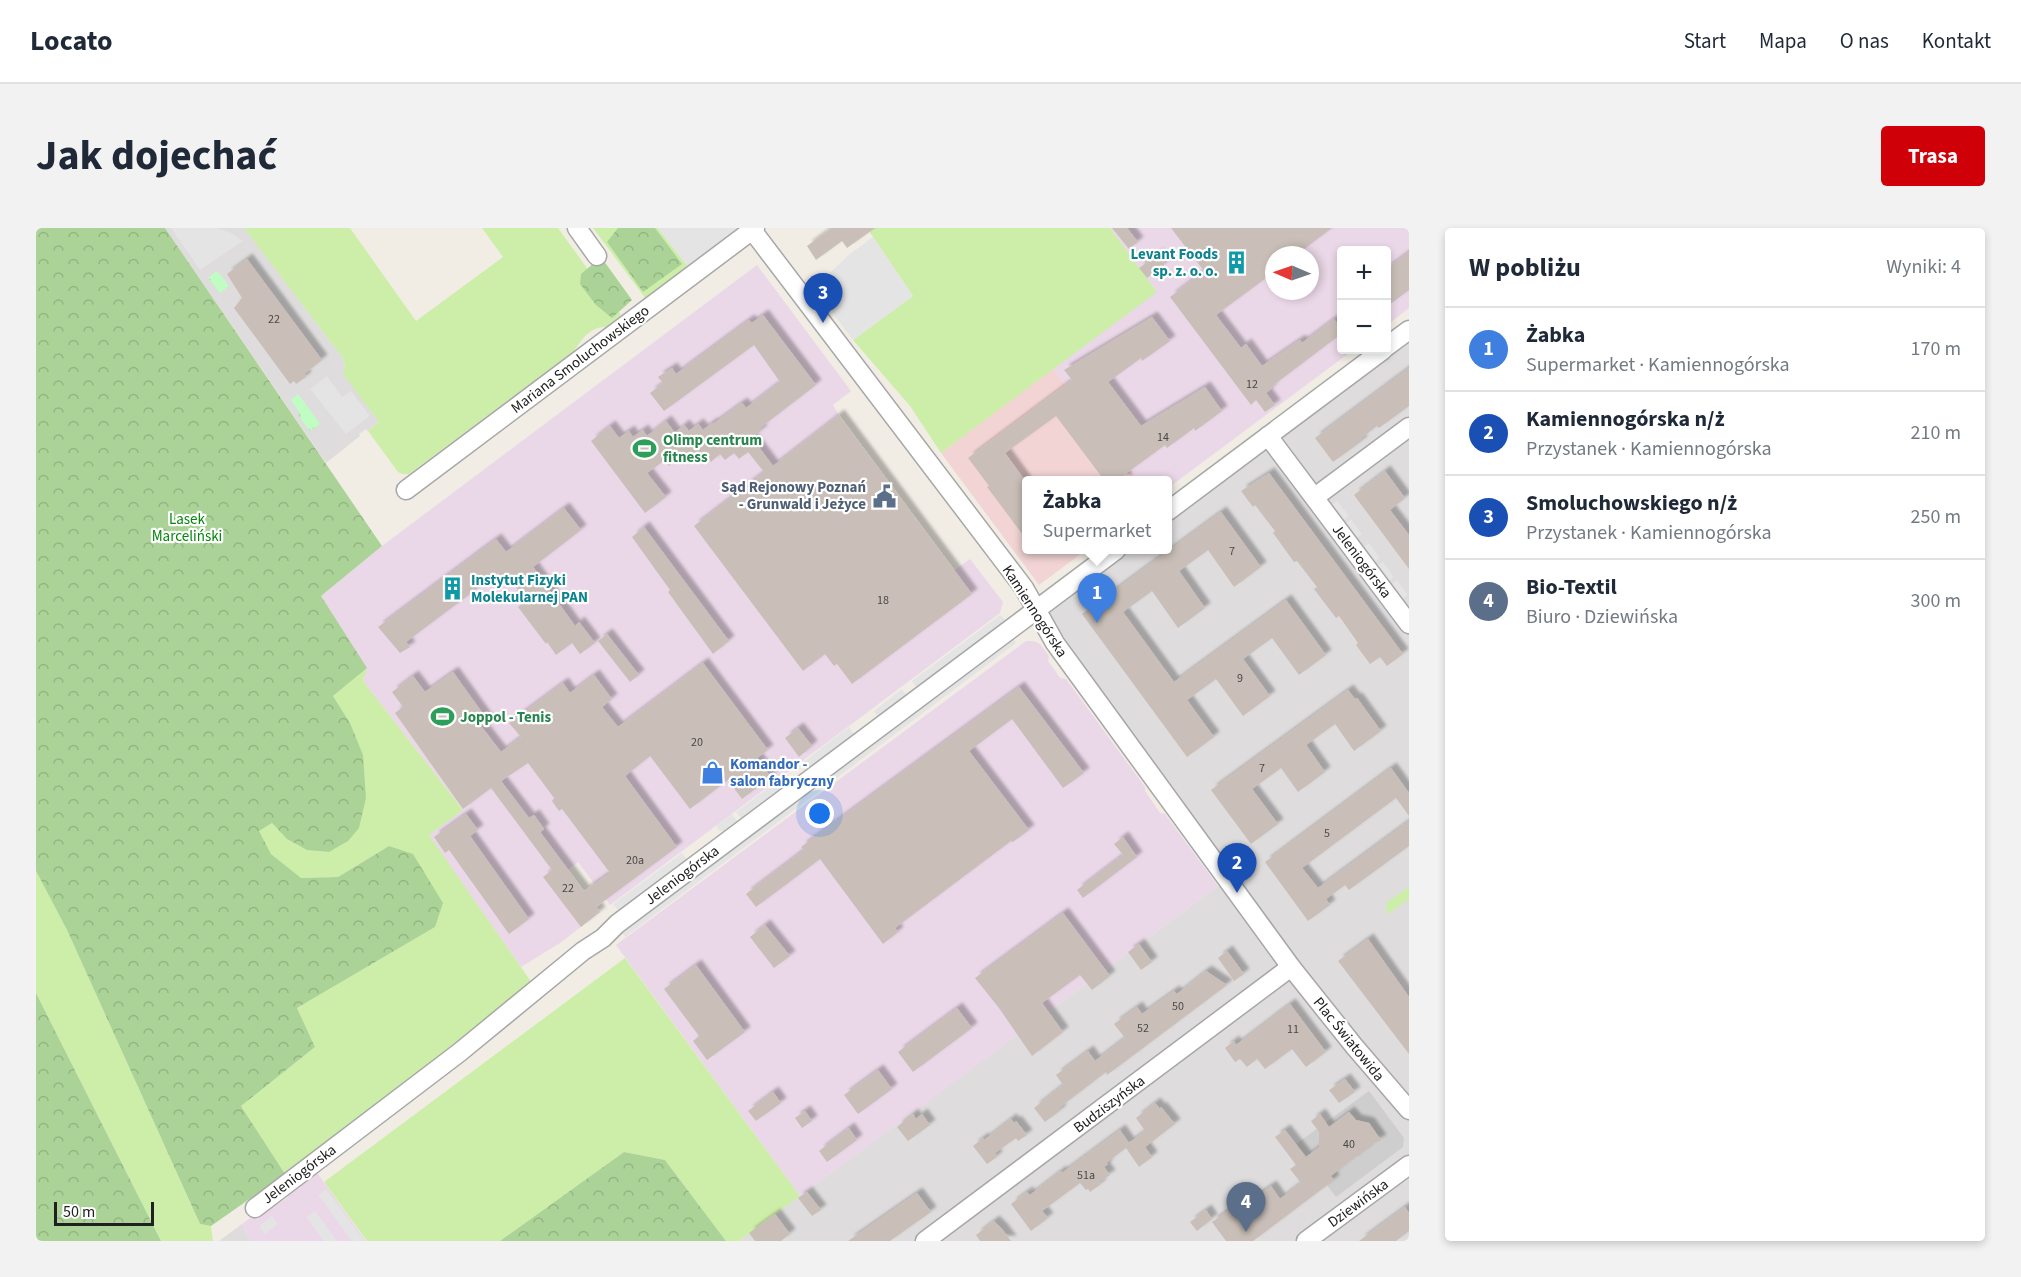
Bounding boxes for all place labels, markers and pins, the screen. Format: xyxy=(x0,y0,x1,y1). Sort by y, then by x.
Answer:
place label: Levant Foods sp. z. o. o. xyxy=(1131,244,1218,282)
building icon: Levant Foods sp. z. o. o. xyxy=(1223,250,1249,276)
pin: 3 xyxy=(804,274,842,323)
place label: Olimp centrum fitness xyxy=(663,430,762,468)
sports icon: Olimp centrum fitness xyxy=(632,436,658,462)
place label: Sąd Rejonowy Poznań - Grunwald i Jeżyce xyxy=(721,477,866,515)
public building icon: Sąd Rejonowy Poznań - Grunwald i Jeżyce xyxy=(871,483,897,509)
place label: Instytut Fizyki Molekularnej PAN xyxy=(471,570,588,608)
pin: 1 xyxy=(1078,574,1116,623)
building icon: Instytut Fizyki Molekularnej PAN xyxy=(440,576,466,602)
sports icon: Joppol - Tenis xyxy=(429,704,455,730)
place label: Joppol - Tenis xyxy=(460,707,551,728)
place label: Komandor - salon fabryczny xyxy=(730,754,834,792)
shop icon: Komandor - salon fabryczny xyxy=(699,760,725,786)
pin: 2 xyxy=(1218,844,1256,893)
pin: 4 xyxy=(1226,1182,1266,1232)

